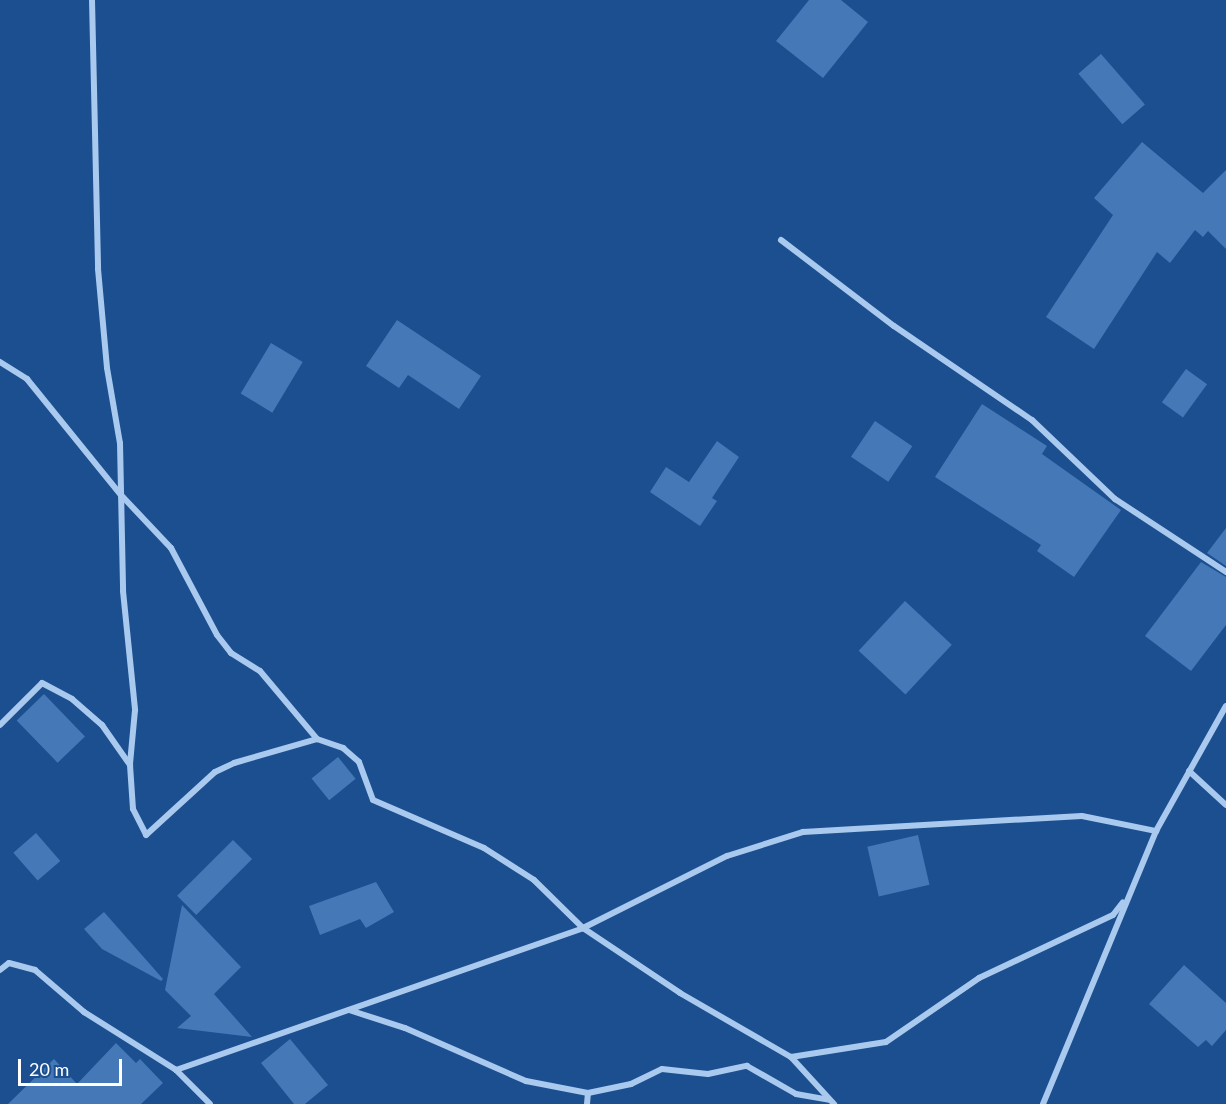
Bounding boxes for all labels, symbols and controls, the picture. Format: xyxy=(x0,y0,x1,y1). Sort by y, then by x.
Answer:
scale bar xyxy=(21,1047,124,1085)
text: 20 m xyxy=(29,1058,69,1080)

